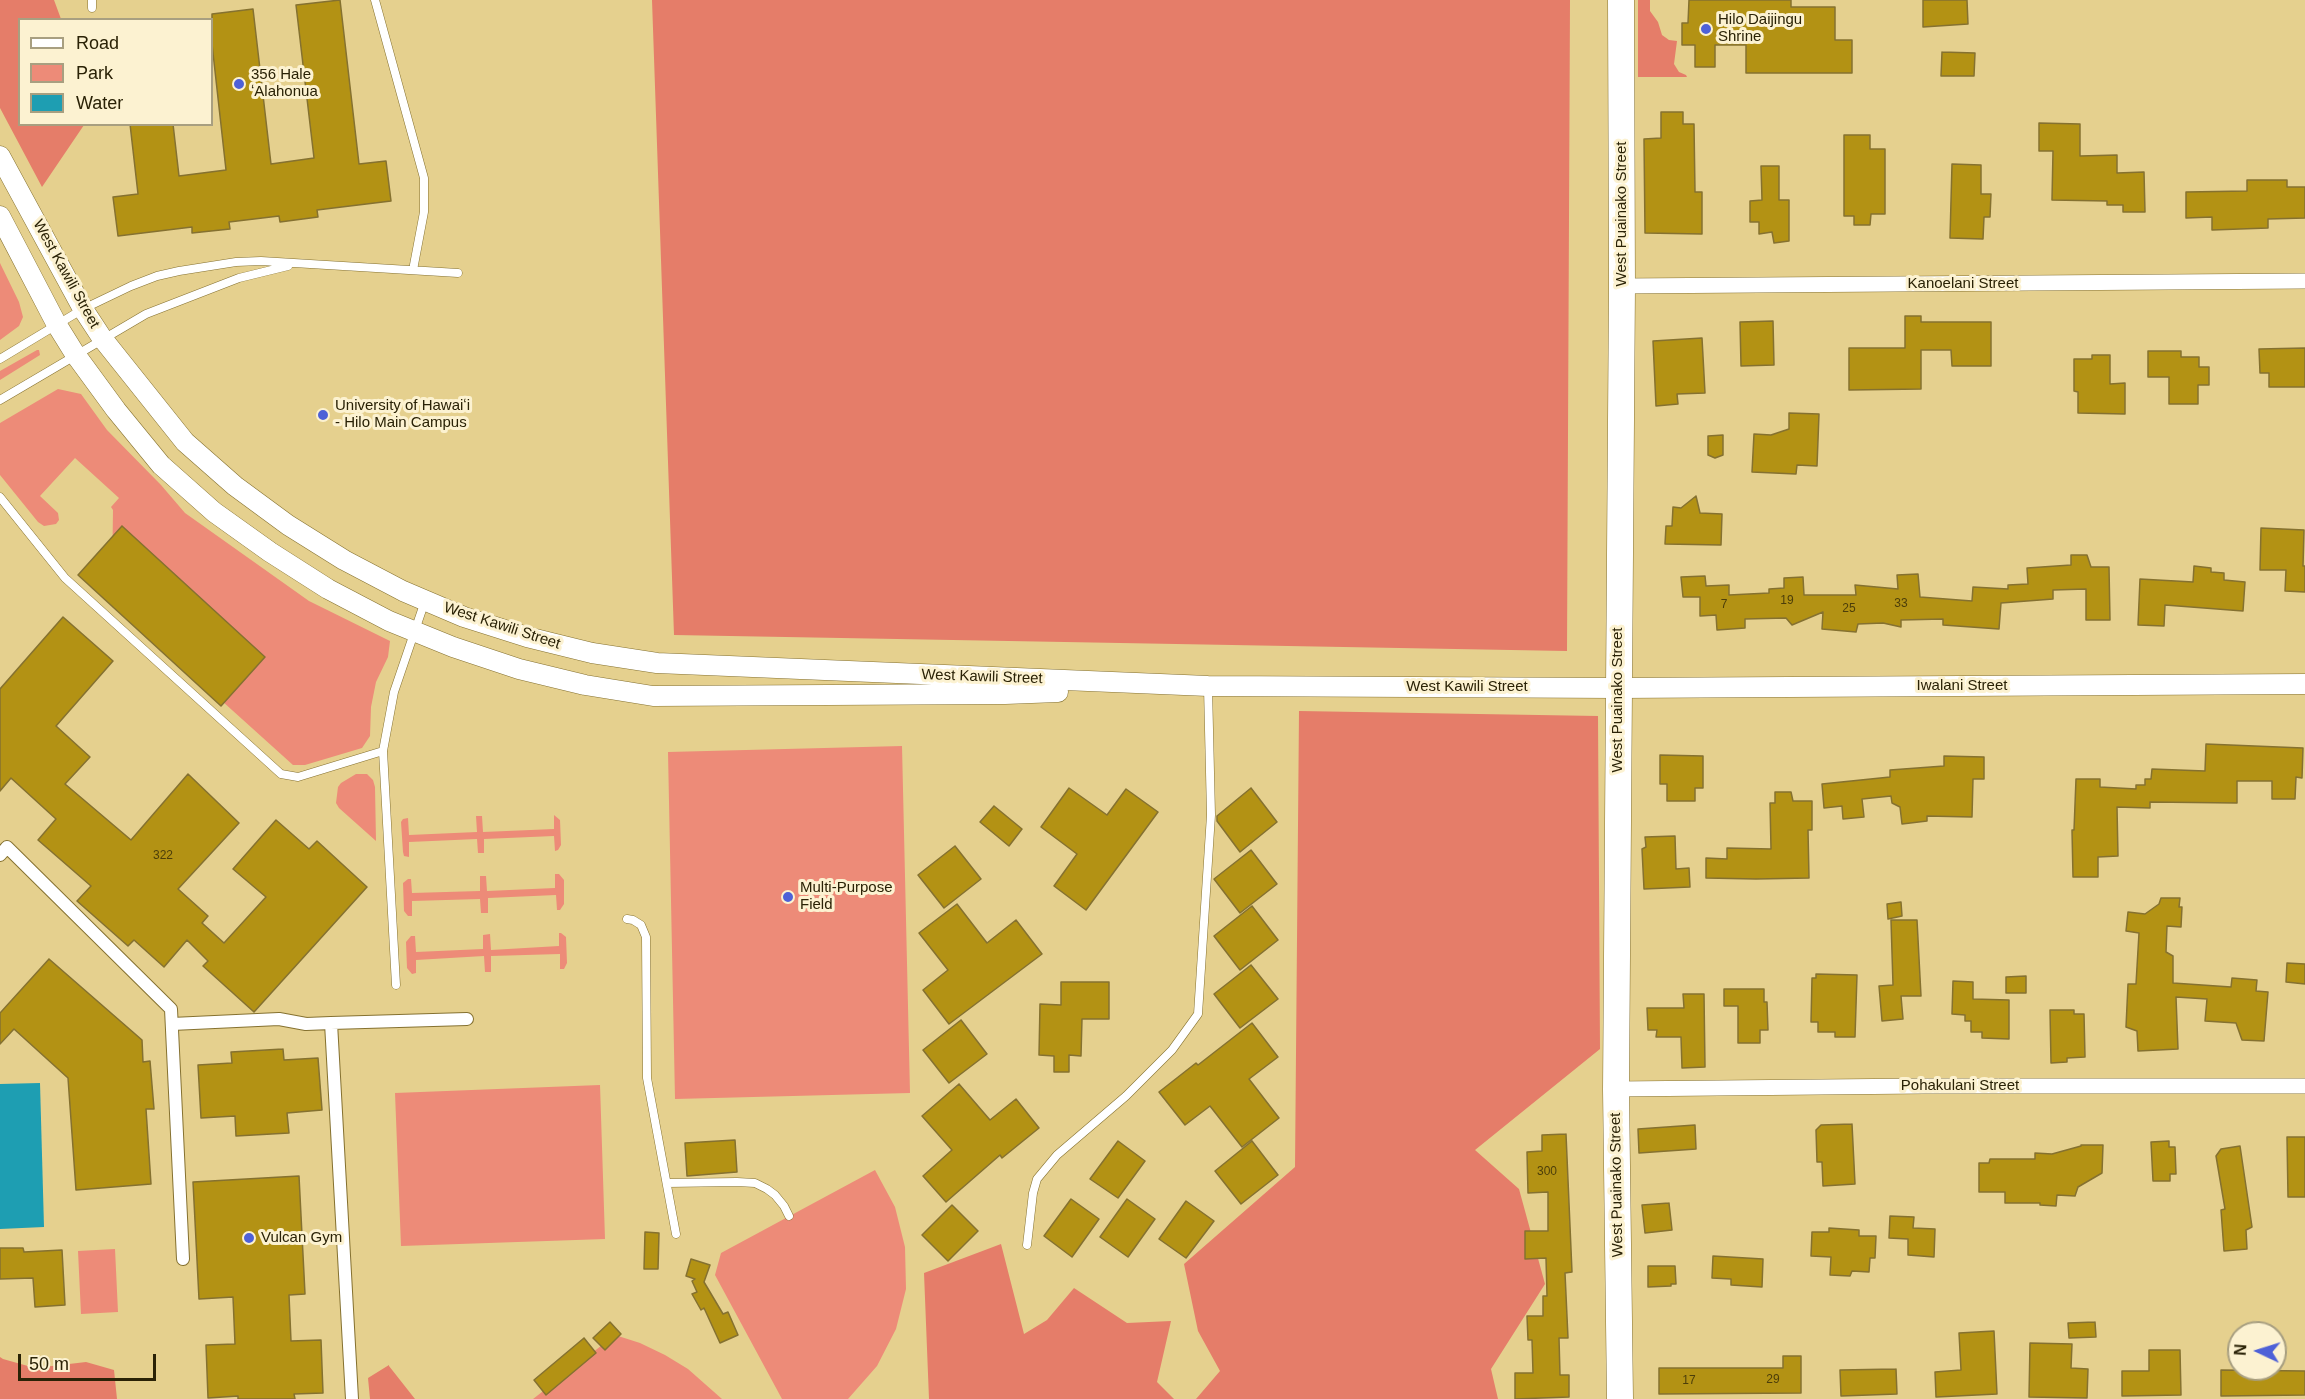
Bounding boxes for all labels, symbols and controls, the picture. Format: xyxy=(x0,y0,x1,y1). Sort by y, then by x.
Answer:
place label: Hilo Daijingu Shrine xyxy=(1718,11,1802,46)
legend xyxy=(18,18,213,126)
marker: Hilo Daijingu Shrine xyxy=(1699,22,1713,36)
text: Road xyxy=(76,33,119,53)
text: Park xyxy=(76,63,113,83)
place label: 356 Hale ʻAlahonua xyxy=(251,66,318,101)
marker: 356 Hale ʻAlahonua xyxy=(232,77,246,91)
text: Water xyxy=(76,93,123,113)
street label: West Puainako Street xyxy=(1613,142,1631,286)
street label: West Kawili Street xyxy=(29,217,103,331)
street label: Kanoelani Street xyxy=(1908,275,2018,293)
place label: University of Hawaiʻi - Hilo Main Campus xyxy=(335,397,470,432)
marker: University of Hawaiʻi - Hilo Main Campus xyxy=(316,408,330,422)
house number: 19 xyxy=(1780,594,1794,608)
house number: 33 xyxy=(1894,597,1908,611)
house number: 7 xyxy=(1721,598,1727,612)
street label: West Kawili Street xyxy=(441,599,563,653)
house number: 25 xyxy=(1842,602,1856,616)
street label: West Puainako Street xyxy=(1609,628,1627,772)
street label: West Kawili Street xyxy=(921,666,1043,688)
street label: Iwalani Street xyxy=(1917,677,2007,695)
street label: West Kawili Street xyxy=(1406,678,1528,696)
house number: 322 xyxy=(153,849,173,863)
place label: Multi-Purpose Field xyxy=(800,879,893,914)
marker: Multi-Purpose Field xyxy=(781,890,795,904)
street label: Pohakulani Street xyxy=(1901,1077,2019,1095)
street label: West Puainako Street xyxy=(1607,1112,1627,1258)
house number: 300 xyxy=(1537,1165,1557,1179)
place label: Vulcan Gym xyxy=(261,1229,342,1247)
marker: Vulcan Gym xyxy=(242,1231,256,1245)
north arrow xyxy=(2227,1321,2287,1381)
scale bar xyxy=(21,1342,159,1380)
text: N xyxy=(2232,1343,2249,1356)
text: 50 m xyxy=(29,1354,69,1374)
house number: 29 xyxy=(1766,1373,1780,1387)
house number: 17 xyxy=(1682,1374,1696,1388)

